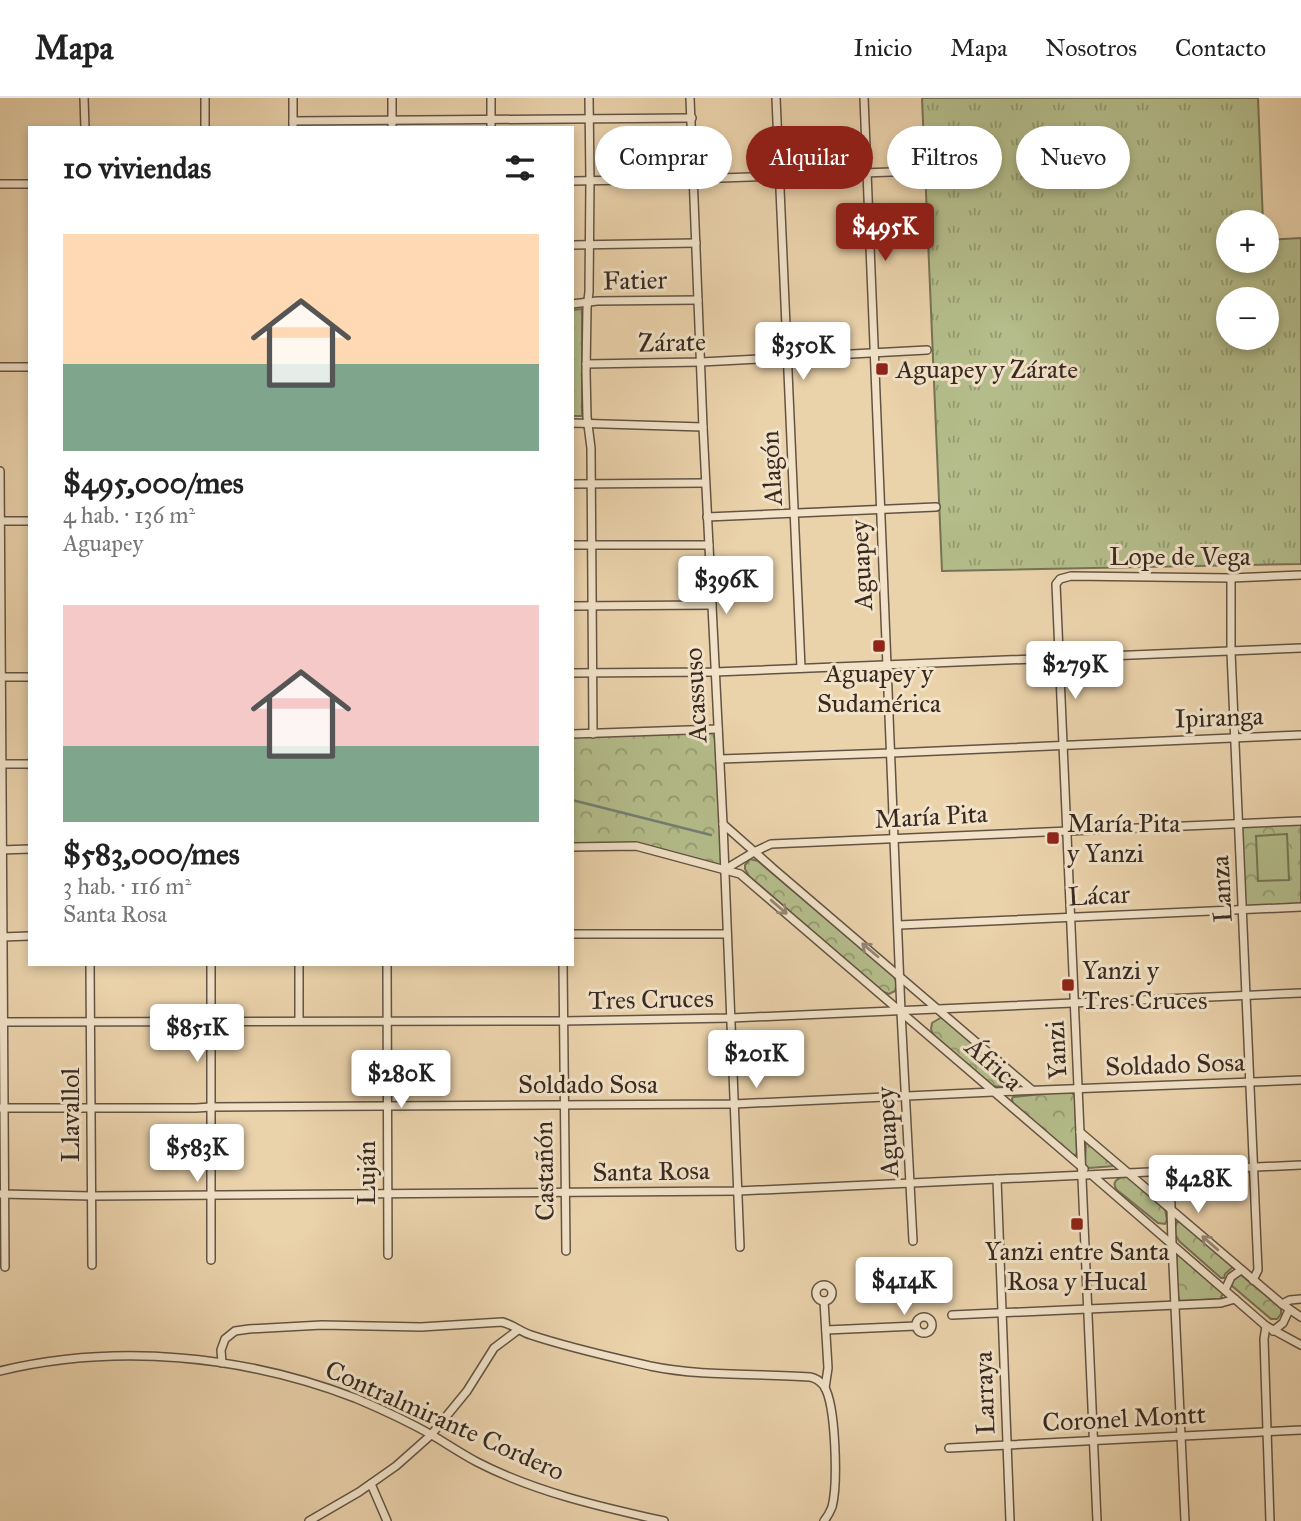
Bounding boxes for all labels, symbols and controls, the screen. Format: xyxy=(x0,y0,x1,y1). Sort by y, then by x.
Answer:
text: Mapa xyxy=(35,28,113,68)
text: Inicio xyxy=(854,33,912,63)
text: Mapa xyxy=(950,33,1007,63)
text: Nosotros xyxy=(1045,33,1137,63)
text: Contacto xyxy=(1175,33,1266,63)
chip: Comprar xyxy=(595,126,732,189)
chip: Alquilar xyxy=(746,126,873,189)
chip: Filtros xyxy=(887,126,1002,189)
chip: Nuevo xyxy=(1016,126,1130,189)
icon: filters xyxy=(501,149,539,187)
text: 10 viviendas xyxy=(63,150,211,186)
pin: $495K xyxy=(836,204,934,263)
map controls xyxy=(1216,210,1279,350)
button: + xyxy=(1216,210,1279,273)
text: $495K xyxy=(852,212,918,240)
street label: Fatier xyxy=(603,263,668,297)
icon: home xyxy=(238,280,364,406)
button: − xyxy=(1216,287,1279,350)
pin: $350K xyxy=(754,322,852,382)
street label: Zárate xyxy=(638,325,706,359)
text: $350K xyxy=(771,331,835,359)
place label: Aguapey y Zárate xyxy=(895,353,1078,385)
marker: Aguapey y Zárate xyxy=(874,361,890,377)
street label: Alagón xyxy=(753,430,789,507)
text: $495,000/mes xyxy=(63,465,244,501)
text: 4 hab. · 136 m² xyxy=(63,501,195,529)
street label: Aguapey xyxy=(843,518,879,612)
text: Aguapey xyxy=(63,529,143,557)
street label: Lope de Vega xyxy=(1109,540,1251,572)
pin: $396K xyxy=(677,556,775,616)
text: $396K xyxy=(694,565,758,593)
marker: Aguapey y Sudamérica xyxy=(871,638,887,654)
pin: $279K xyxy=(1026,642,1124,701)
street label: Acassuso xyxy=(677,647,714,744)
text: $279K xyxy=(1042,650,1108,678)
icon: home xyxy=(238,651,364,777)
place label: Aguapey y Sudamérica xyxy=(817,657,941,719)
street label: Ipiranga xyxy=(1174,699,1264,735)
street label: María Pita xyxy=(874,797,988,835)
place label: María Pita y Yanzi xyxy=(1067,807,1180,869)
marker: María Pita y Yanzi xyxy=(1045,830,1061,846)
text: $583,000/mes xyxy=(63,836,240,872)
street label: Lanza xyxy=(1203,855,1239,923)
text: 3 hab. · 116 m² xyxy=(63,872,191,900)
street label: Lácar xyxy=(1067,877,1131,913)
one-way arrow xyxy=(770,899,788,915)
text: Santa Rosa xyxy=(63,900,167,928)
one-way arrow xyxy=(861,942,879,958)
place label: Yanzi y Tres Cruces xyxy=(1082,954,1207,1016)
marker: Yanzi y Tres Cruces xyxy=(1060,977,1076,993)
street label: Tres Cruces xyxy=(588,982,714,1016)
pin: $851K xyxy=(148,1004,246,1064)
text: $851K xyxy=(166,1013,228,1041)
street label: Yanzi xyxy=(1038,1020,1074,1080)
pin: $201K xyxy=(707,1030,805,1090)
street label: África xyxy=(958,1030,1029,1097)
text: $201K xyxy=(724,1039,788,1067)
street label: Soldado Sosa xyxy=(1105,1046,1245,1082)
pin: $280K xyxy=(352,1051,450,1110)
text: $280K xyxy=(367,1059,435,1087)
street label: Llavallol xyxy=(54,1068,86,1162)
street label: Soldado Sosa xyxy=(518,1068,658,1100)
street label: Aguapey xyxy=(869,1085,905,1179)
street label: Castañón xyxy=(527,1121,561,1221)
pin: $583K xyxy=(148,1124,246,1184)
text: $583K xyxy=(166,1133,228,1161)
street label: Luján xyxy=(350,1141,382,1205)
street label: Santa Rosa xyxy=(592,1154,710,1188)
pin: $428K xyxy=(1149,1156,1247,1215)
text: $428K xyxy=(1165,1164,1231,1192)
marker: Yanzi entre Santa Rosa y Hucal xyxy=(1069,1216,1085,1232)
place label: Yanzi entre Santa Rosa y Hucal xyxy=(985,1235,1169,1297)
one-way arrow xyxy=(1201,1235,1219,1251)
pin: $414K xyxy=(855,1258,953,1317)
text: $414K xyxy=(872,1266,936,1294)
street label: Larraya xyxy=(967,1351,1001,1435)
street label: Contralmirante Cordero xyxy=(320,1353,570,1487)
street label: Coronel Montt xyxy=(1042,1398,1206,1438)

